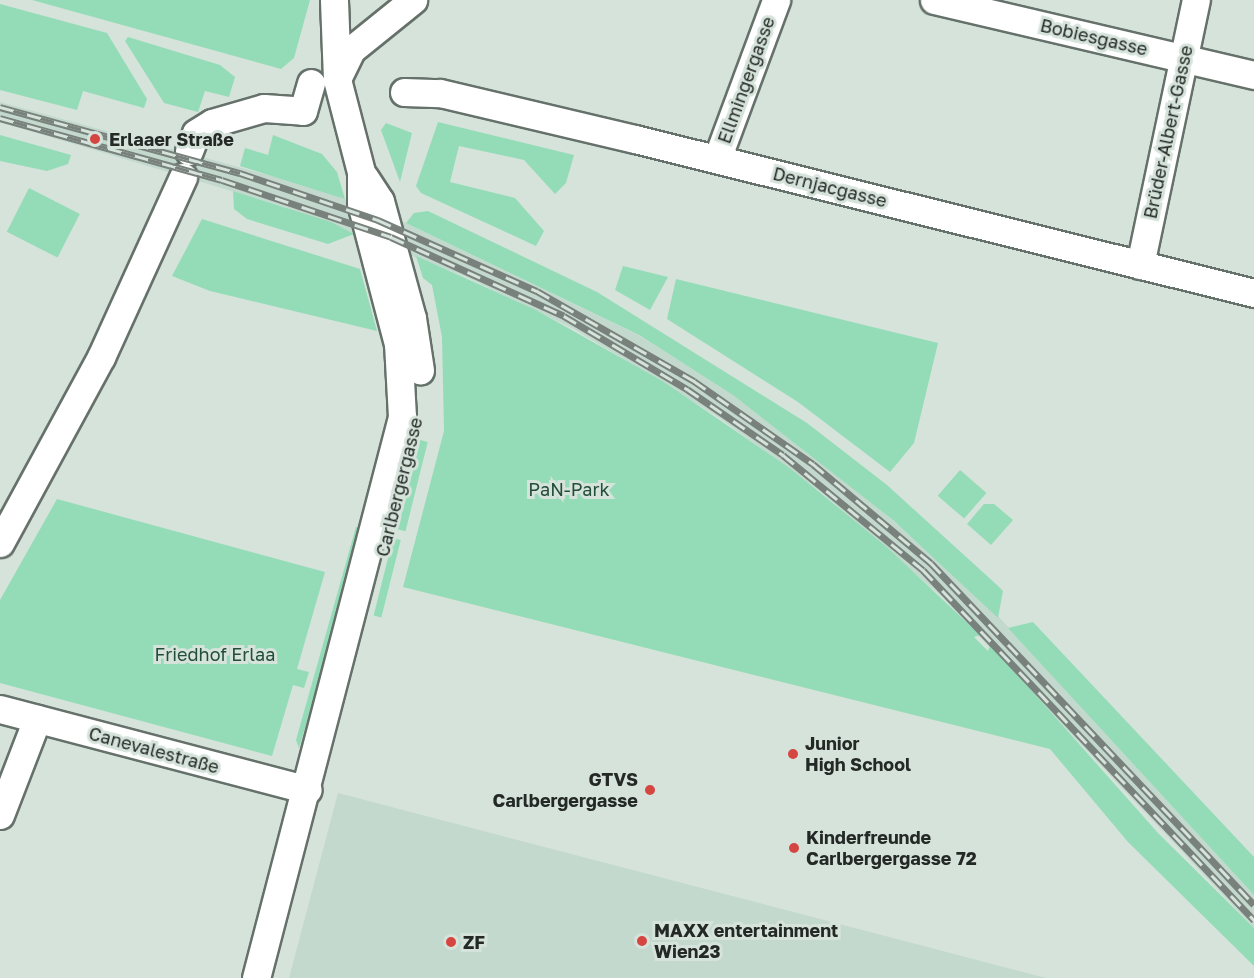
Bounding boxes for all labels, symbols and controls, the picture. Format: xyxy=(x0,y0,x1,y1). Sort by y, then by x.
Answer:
street label: Ellmingergasse xyxy=(713,14,779,146)
street label: Bobiesgasse xyxy=(1038,14,1150,60)
street label: Brüder-Albert-Gasse xyxy=(1139,43,1197,221)
place label: Erlaaer Straße xyxy=(109,128,234,150)
marker: Erlaaer Straße xyxy=(86,130,104,148)
street label: Dernjacgasse xyxy=(771,162,889,212)
street label: Carlbergergasse xyxy=(371,415,427,559)
park label: PaN-Park xyxy=(528,478,610,500)
park label: Friedhof Erlaa xyxy=(155,643,275,665)
street label: Canevalestraße xyxy=(87,722,221,778)
place label: Junior High School xyxy=(805,733,911,776)
marker: Junior High School xyxy=(786,747,800,761)
place label: GTVS Carlbergergasse xyxy=(493,769,638,812)
marker: GTVS Carlbergergasse xyxy=(643,783,657,797)
place label: Kinderfreunde Carlbergergasse 72 xyxy=(806,827,977,870)
marker: Kinderfreunde Carlbergergasse 72 xyxy=(787,841,801,855)
place label: MAXX entertainment Wien23 xyxy=(654,920,838,962)
place label: ZF xyxy=(463,931,485,953)
marker: MAXX entertainment Wien23 xyxy=(635,934,649,948)
marker: ZF xyxy=(444,935,458,949)

